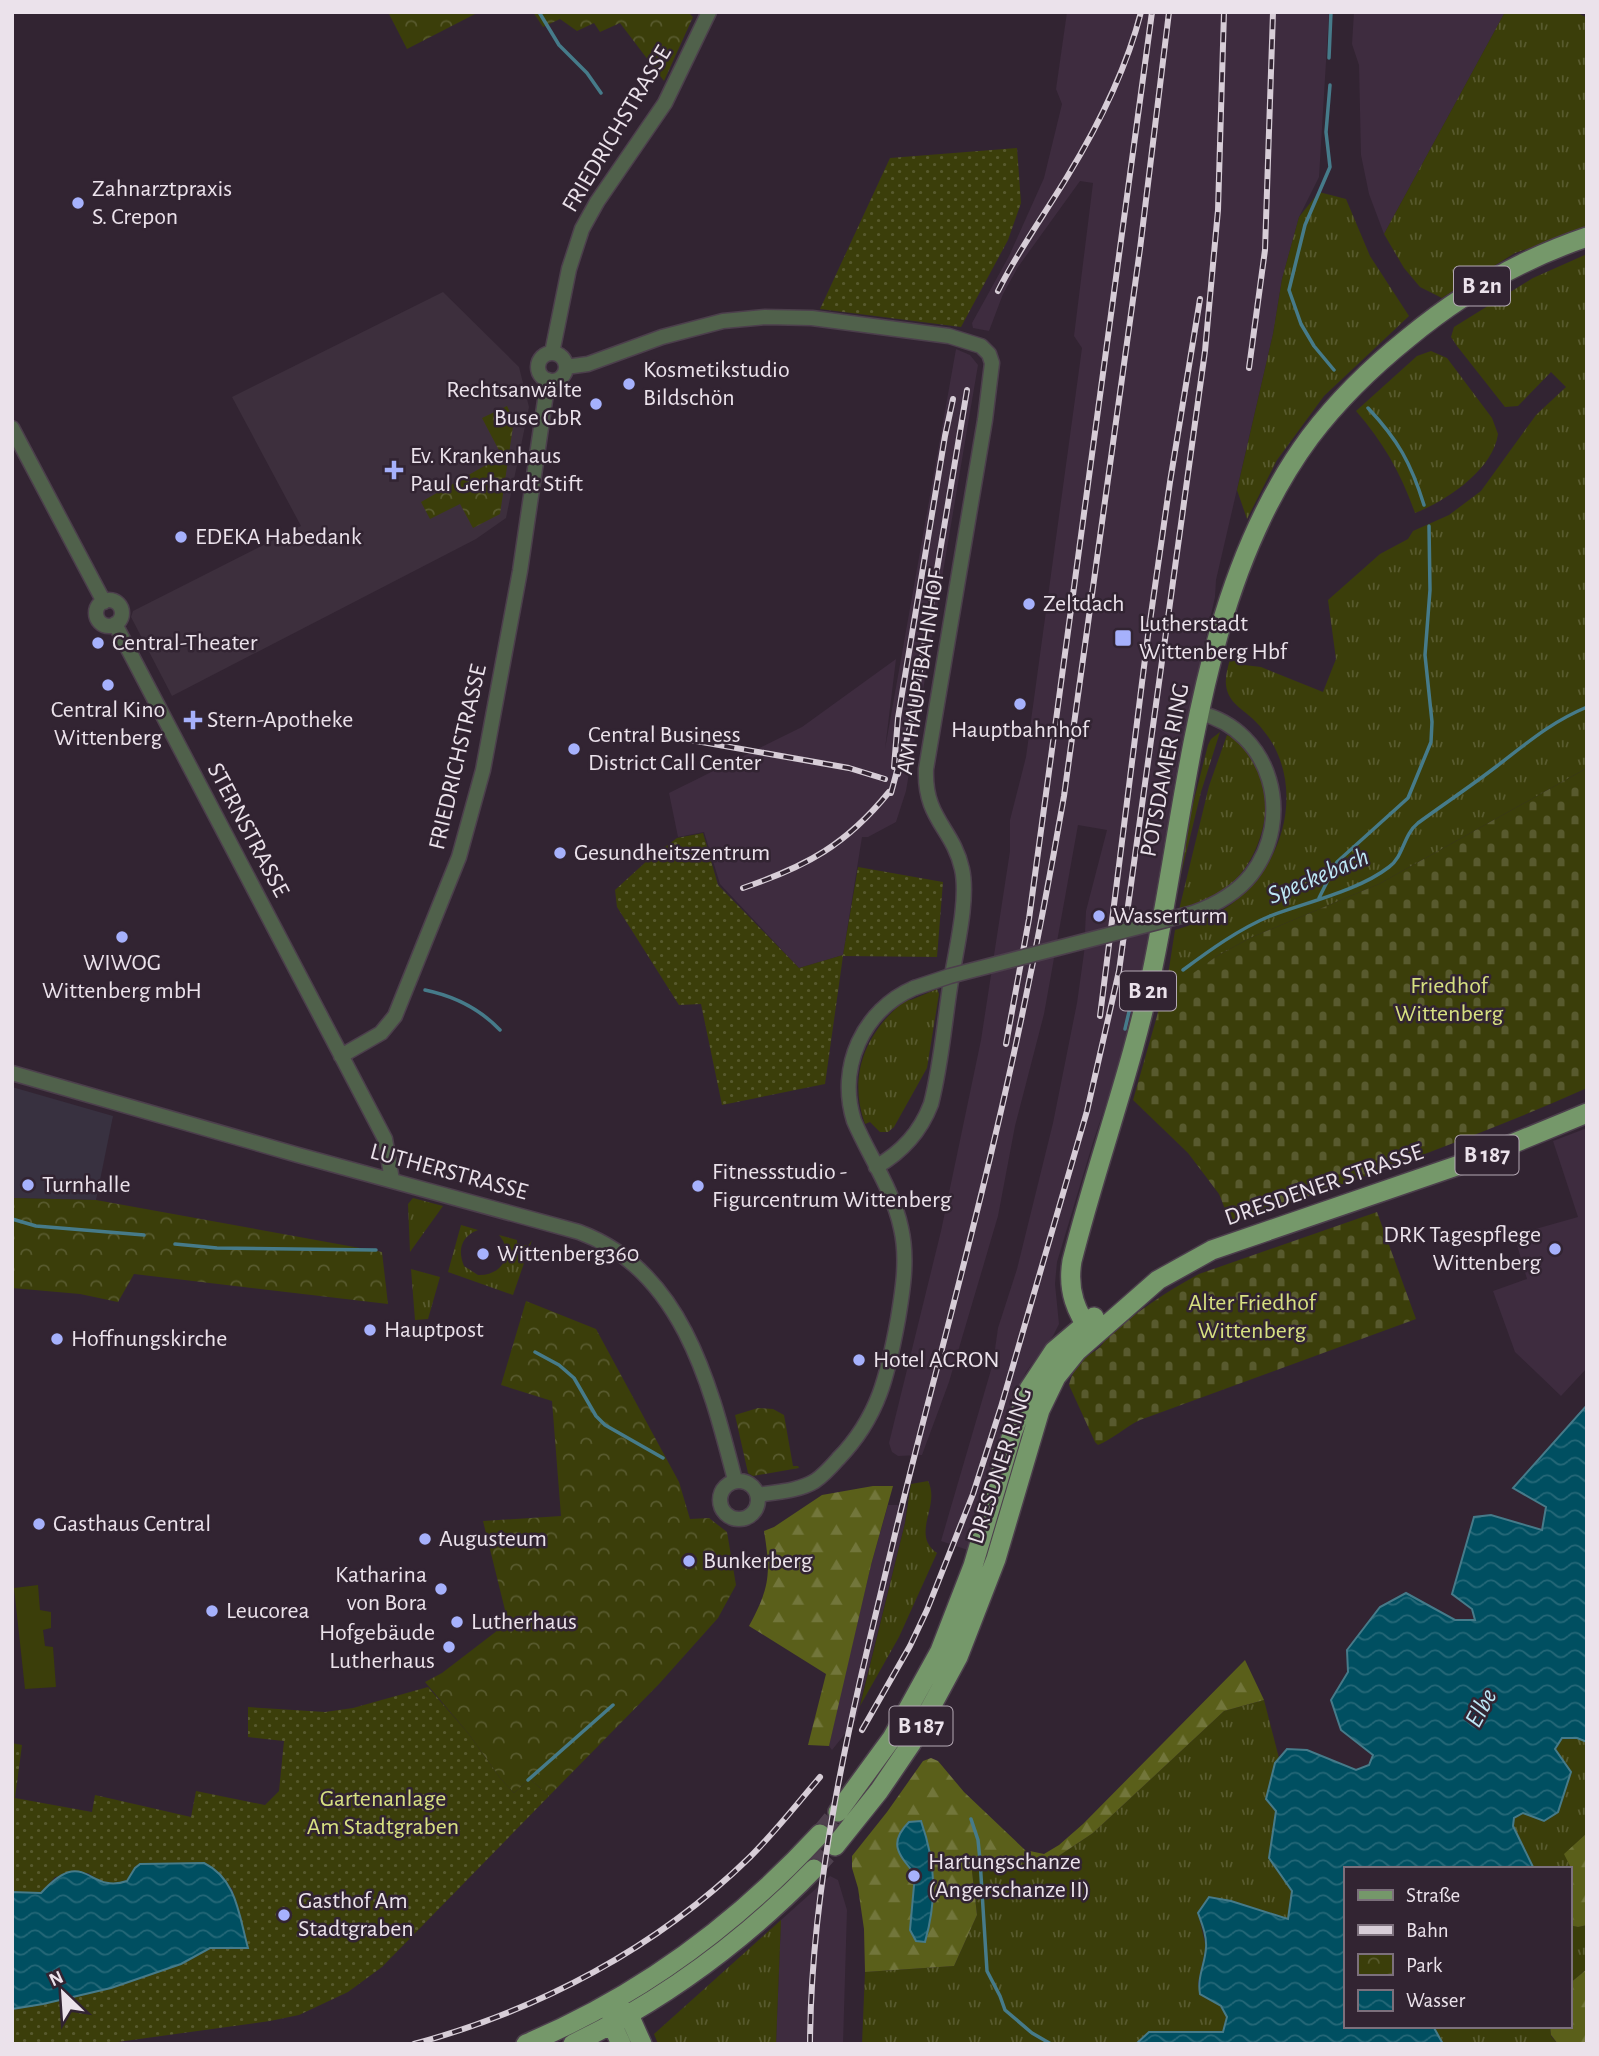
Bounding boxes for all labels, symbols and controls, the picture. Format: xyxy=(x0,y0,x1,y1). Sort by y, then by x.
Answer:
street label: FRIEDRICHSTRASSE xyxy=(558,41,676,216)
place label: Zahnarztpraxis S. Crepon xyxy=(92,177,232,229)
marker: Zahnarztpraxis S. Crepon xyxy=(70,195,86,211)
road number: B 2n xyxy=(1454,266,1510,306)
place label: Kosmetikstudio Bildschön xyxy=(643,358,790,410)
marker: Kosmetikstudio Bildschön xyxy=(621,376,637,392)
place label: Rechtsanwälte Buse GbR xyxy=(446,378,582,430)
marker: Rechtsanwälte Buse GbR xyxy=(588,396,604,412)
place label: Ev. Krankenhaus Paul Gerhardt Stift xyxy=(410,444,583,496)
marker: Ev. Krankenhaus Paul Gerhardt Stift xyxy=(384,460,404,480)
place label: EDEKA Habedank xyxy=(195,525,362,549)
marker: EDEKA Habedank xyxy=(173,529,189,545)
street label: AM HAUPTBAHNHOF xyxy=(893,567,949,776)
place label: Zeltdach xyxy=(1043,592,1125,616)
marker: Zeltdach xyxy=(1021,596,1037,612)
place label: Lutherstadt Wittenberg Hbf xyxy=(1139,612,1289,664)
marker: Lutherstadt Wittenberg Hbf xyxy=(1113,628,1133,648)
place label: Central-Theater xyxy=(112,631,258,655)
marker: Central-Theater xyxy=(90,635,106,651)
street label: FRIEDRICHSTRASSE xyxy=(425,662,491,852)
marker: Central Kino Wittenberg xyxy=(100,677,116,693)
street label: POTSDAMER RING xyxy=(1136,681,1194,859)
marker: Hauptbahnhof xyxy=(1012,696,1028,712)
place label: Central Kino Wittenberg xyxy=(51,698,165,750)
place label: Stern-Apotheke xyxy=(207,708,353,732)
marker: Stern-Apotheke xyxy=(185,712,201,728)
place label: Hauptbahnhof xyxy=(951,718,1091,742)
place label: Central Business District Call Center xyxy=(588,723,761,775)
marker: Central Business District Call Center xyxy=(566,741,582,757)
street label: STERNSTRASSE xyxy=(203,759,294,901)
place label: Gesundheitszentrum xyxy=(574,841,770,865)
water label: Speckebach xyxy=(1264,843,1372,909)
marker: Gesundheitszentrum xyxy=(552,845,568,861)
place label: Wasserturm xyxy=(1113,904,1227,928)
marker: Wasserturm xyxy=(1091,908,1107,924)
marker: WIWOG Wittenberg mbH xyxy=(114,929,130,945)
place label: WIWOG Wittenberg mbH xyxy=(42,951,202,1003)
road number: B 2n xyxy=(1120,972,1176,1010)
park label: Friedhof Wittenberg xyxy=(1395,974,1504,1026)
road number: B 187 xyxy=(1456,1136,1518,1174)
street label: LUTHERSTRASSE xyxy=(368,1139,531,1205)
street label: DRESDENER STRASSE xyxy=(1222,1140,1427,1230)
place label: Fitnessstudio - Figurcentrum Wittenberg xyxy=(712,1160,952,1212)
place label: Turnhalle xyxy=(42,1173,131,1197)
marker: Turnhalle xyxy=(20,1177,36,1193)
marker: Fitnessstudio - Figurcentrum Wittenberg xyxy=(690,1178,706,1194)
place label: DRK Tagespflege Wittenberg xyxy=(1383,1223,1541,1275)
marker: DRK Tagespflege Wittenberg xyxy=(1547,1241,1563,1257)
place label: Wittenberg360 xyxy=(497,1242,639,1266)
marker: Wittenberg360 xyxy=(475,1246,491,1262)
park label: Alter Friedhof Wittenberg xyxy=(1188,1291,1317,1343)
place label: Hauptpost xyxy=(384,1318,484,1342)
marker: Hauptpost xyxy=(362,1322,378,1338)
place label: Hoffnungskirche xyxy=(71,1327,227,1351)
marker: Hoffnungskirche xyxy=(49,1331,65,1347)
place label: Hotel ACRON xyxy=(873,1348,1000,1372)
marker: Hotel ACRON xyxy=(851,1352,867,1368)
street label: DRESDNER RING xyxy=(963,1385,1037,1547)
place label: Gasthaus Central xyxy=(53,1512,211,1536)
marker: Gasthaus Central xyxy=(31,1516,47,1532)
place label: Augusteum xyxy=(439,1527,547,1551)
marker: Augusteum xyxy=(417,1531,433,1547)
place label: Bunkerberg xyxy=(703,1549,813,1573)
marker: Bunkerberg xyxy=(681,1553,697,1569)
place label: Katharina von Bora xyxy=(335,1563,427,1615)
marker: Katharina von Bora xyxy=(433,1581,449,1597)
place label: Leucorea xyxy=(226,1599,310,1623)
marker: Leucorea xyxy=(204,1603,220,1619)
place label: Lutherhaus xyxy=(471,1610,577,1634)
marker: Lutherhaus xyxy=(449,1614,465,1630)
place label: Hofgebäude Lutherhaus xyxy=(319,1621,435,1673)
marker: Hofgebäude Lutherhaus xyxy=(441,1639,457,1655)
water label: Elbe xyxy=(1460,1684,1502,1732)
road number: B 187 xyxy=(890,1707,953,1746)
park label: Gartenanlage Am Stadtgraben xyxy=(307,1787,459,1839)
place label: Hartungschanze (Angerschanze II) xyxy=(928,1850,1090,1902)
legend xyxy=(1344,1867,1571,2028)
marker: Hartungschanze (Angerschanze II) xyxy=(906,1868,922,1884)
text: Straße xyxy=(1406,1885,1460,1906)
place label: Gasthof Am Stadtgraben xyxy=(298,1889,414,1941)
marker: Gasthof Am Stadtgraben xyxy=(276,1907,292,1923)
text: Bahn xyxy=(1406,1920,1449,1941)
text: Park xyxy=(1406,1955,1443,1976)
north arrow xyxy=(28,1958,98,2028)
text: N xyxy=(46,1968,66,1990)
text: Wasser xyxy=(1406,1990,1466,2011)

